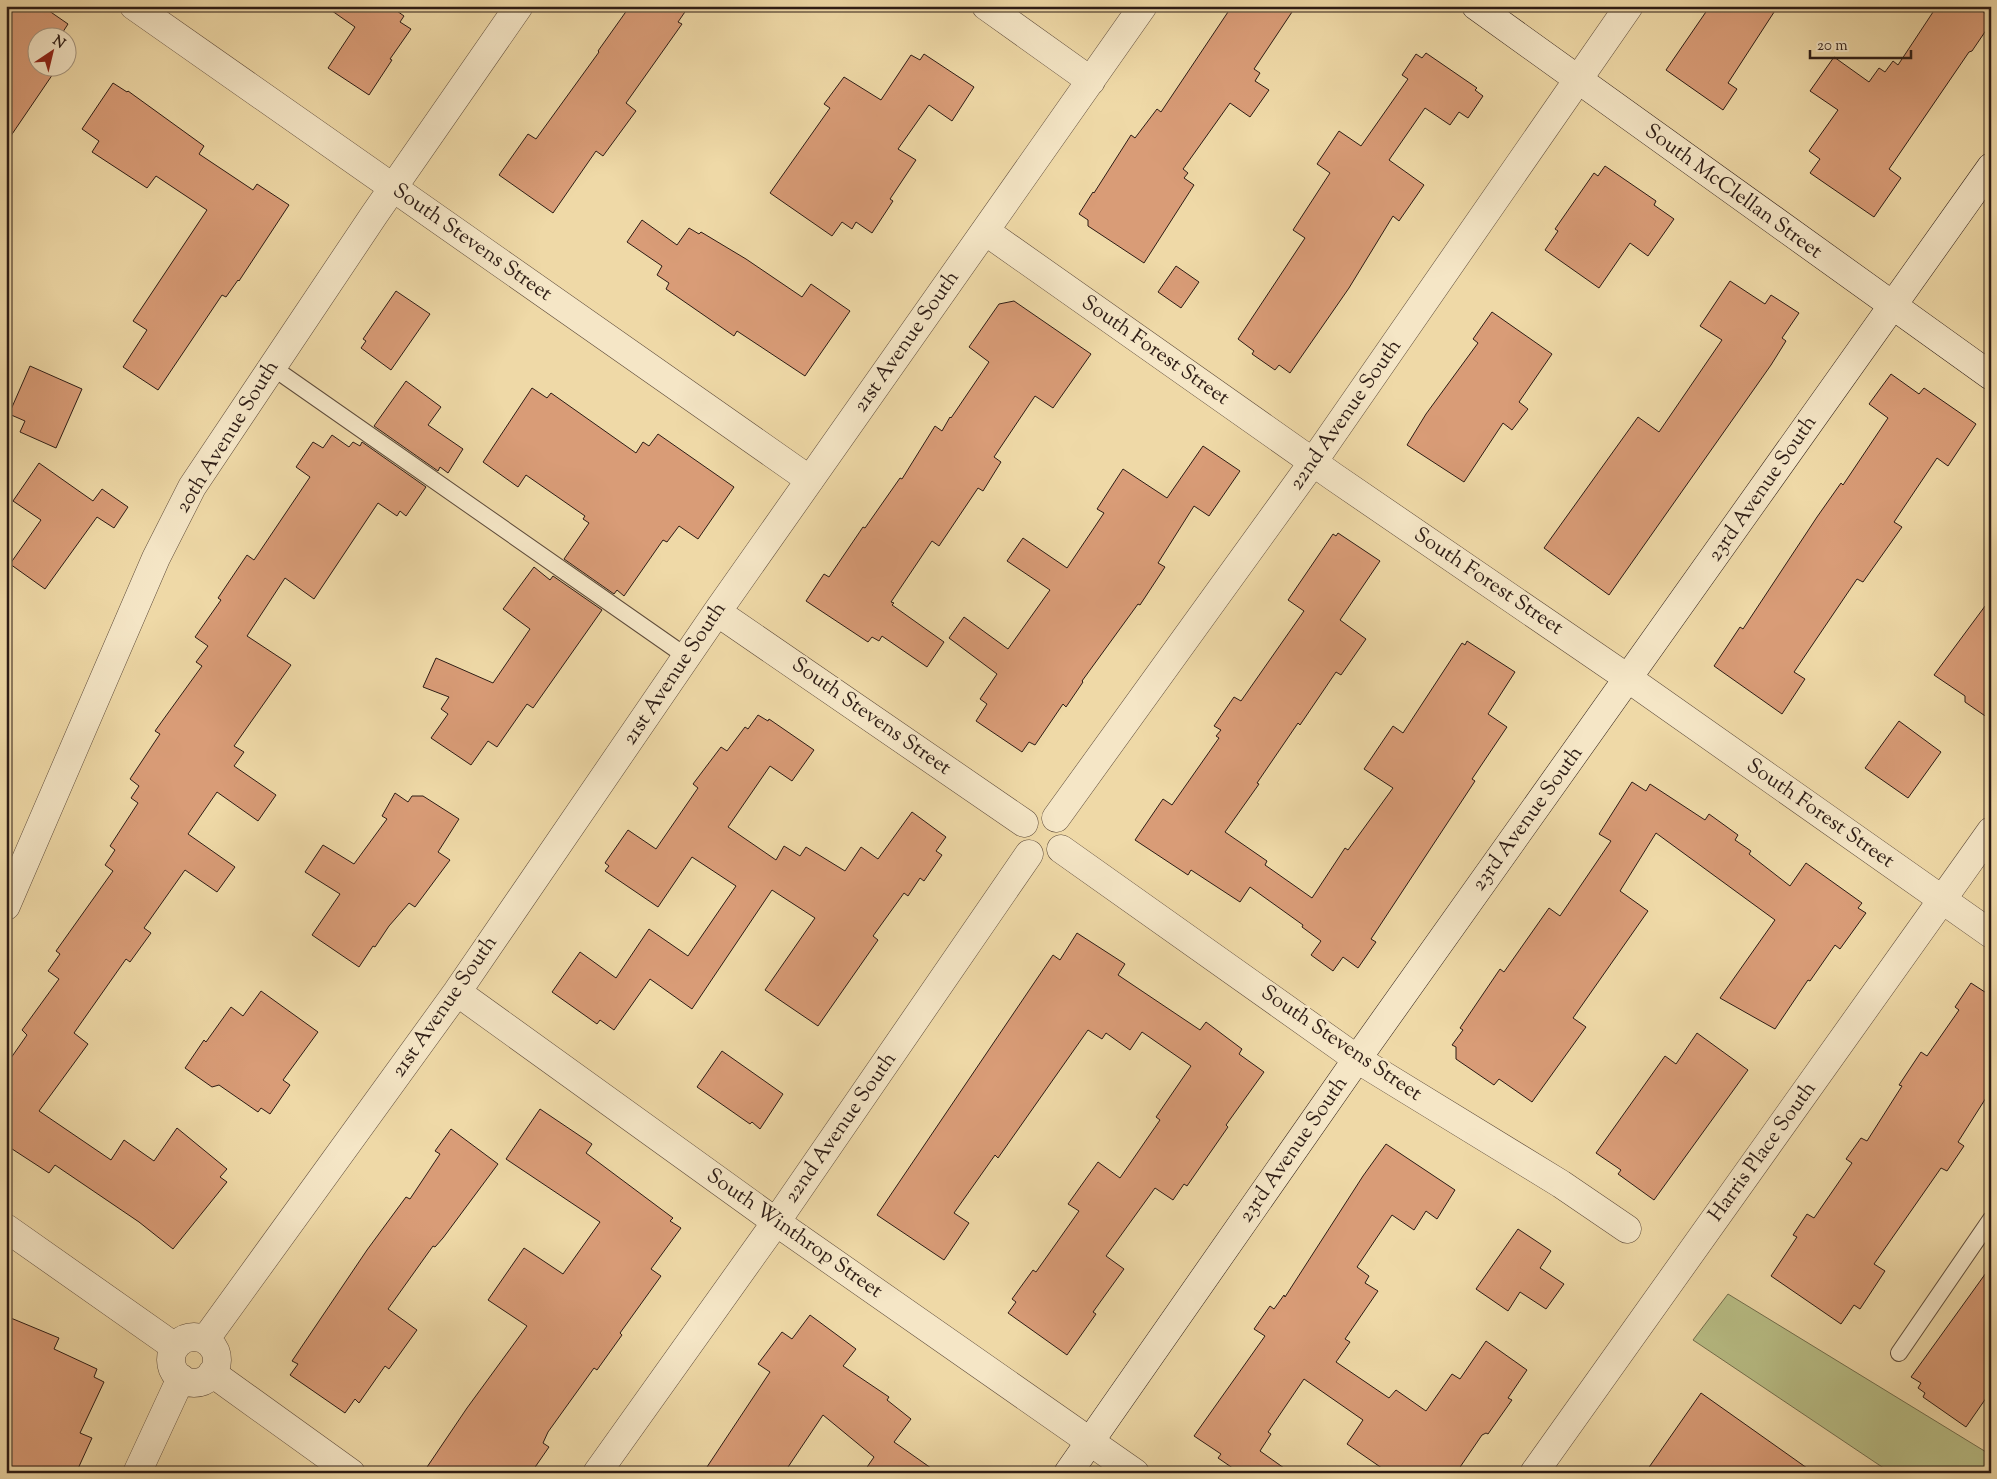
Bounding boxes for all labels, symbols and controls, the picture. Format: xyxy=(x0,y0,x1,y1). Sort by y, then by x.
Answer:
north arrow xyxy=(28,28,78,78)
scale bar xyxy=(1810,28,1911,60)
text: N xyxy=(48,32,69,54)
text: 20 m xyxy=(1817,36,1848,57)
street label: South McClellan Street xyxy=(1638,117,1828,267)
street label: South Stevens Street xyxy=(386,177,558,309)
street label: 21st Avenue South xyxy=(847,265,967,419)
street label: South Forest Street xyxy=(1075,289,1235,413)
street label: 22nd Avenue South xyxy=(1283,333,1409,497)
street label: 20th Avenue South xyxy=(169,355,287,519)
street label: 23rd Avenue South xyxy=(1701,410,1825,568)
street label: South Forest Street xyxy=(1407,521,1569,643)
street label: 21st Avenue South xyxy=(616,596,734,752)
street label: South Stevens Street xyxy=(785,651,957,783)
street label: 23rd Avenue South xyxy=(1465,740,1591,898)
street label: South Forest Street xyxy=(1740,752,1900,876)
street label: 21st Avenue South xyxy=(385,930,505,1084)
street label: South Stevens Street xyxy=(1254,979,1428,1109)
street label: 22nd Avenue South xyxy=(778,1046,904,1210)
street label: 23rd Avenue South xyxy=(1232,1071,1356,1229)
street label: Harris Place South xyxy=(1702,1076,1824,1228)
street label: South Winthrop Street xyxy=(700,1162,888,1306)

